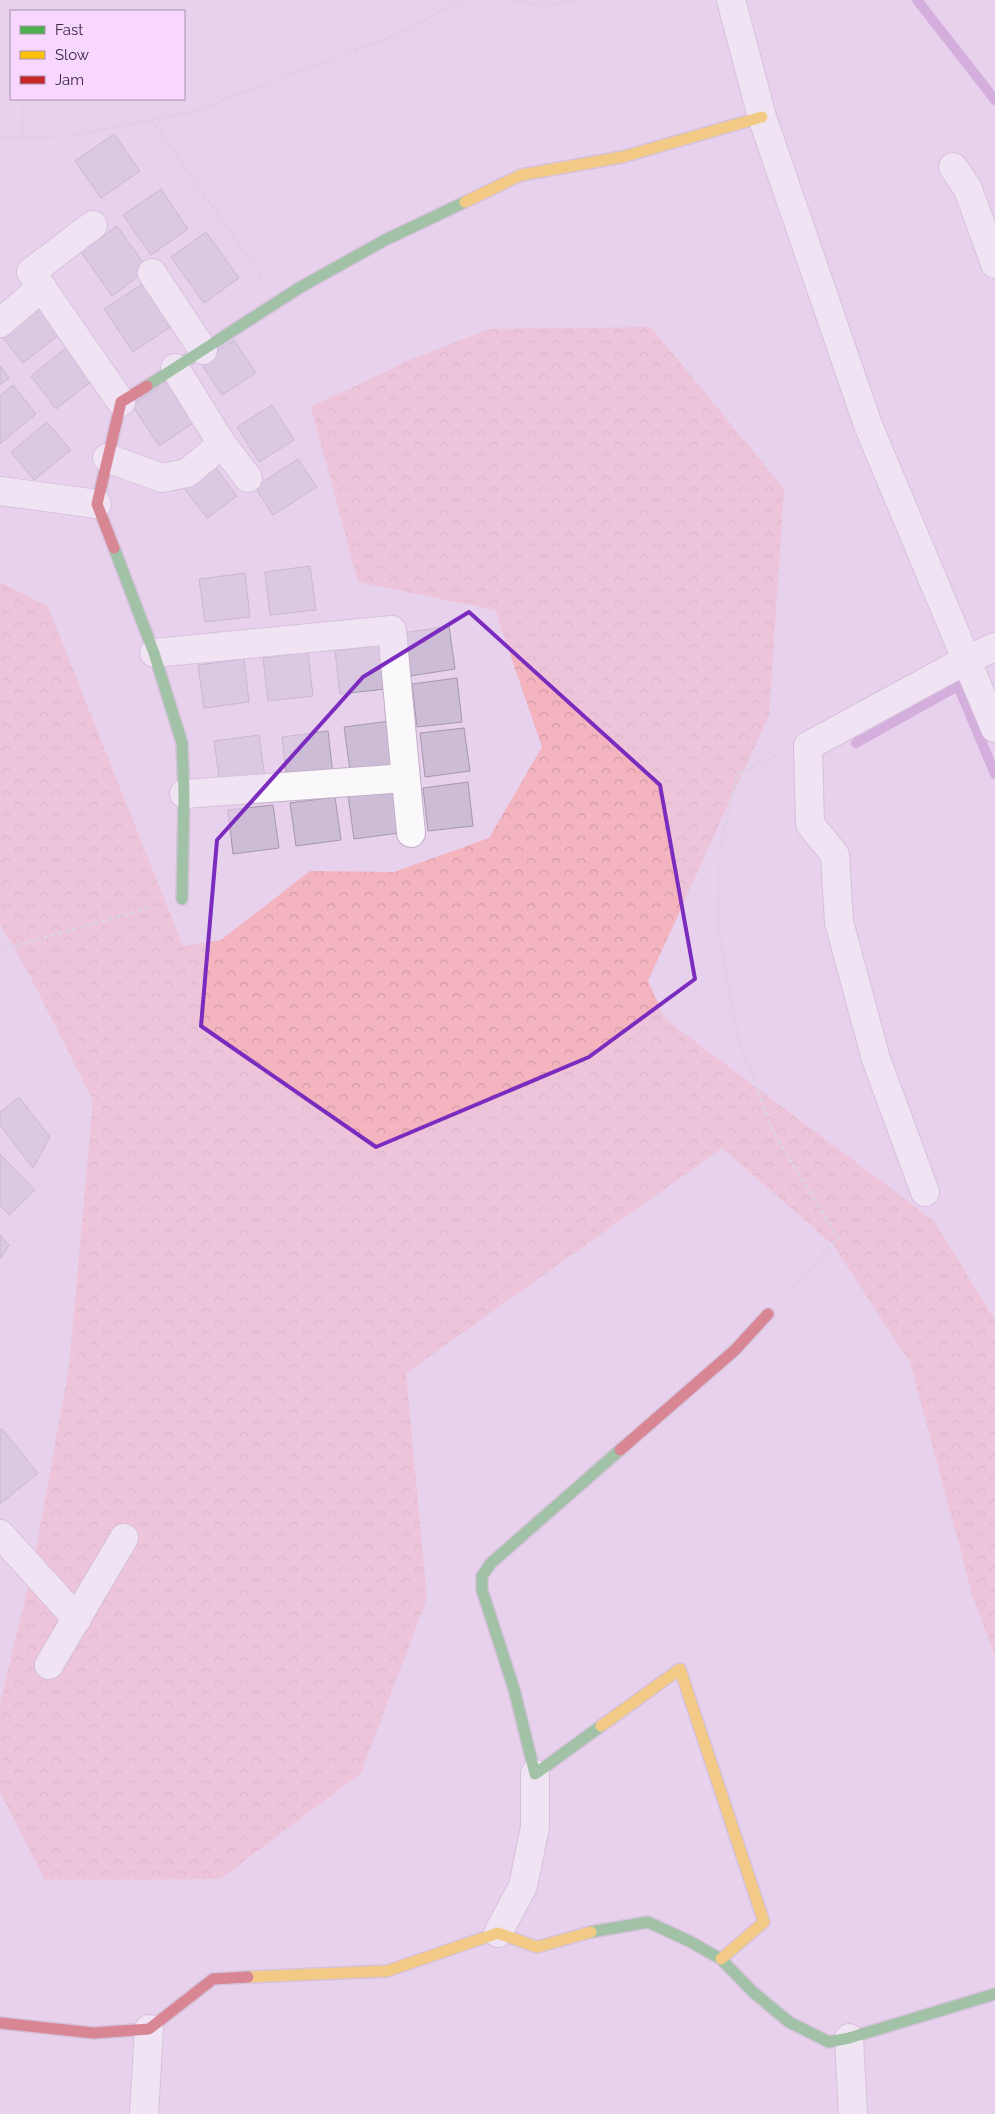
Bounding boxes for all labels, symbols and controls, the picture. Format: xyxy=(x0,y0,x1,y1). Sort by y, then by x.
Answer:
legend xyxy=(10,10,185,100)
text: Fast xyxy=(55,21,83,39)
text: Slow xyxy=(55,46,89,64)
text: Jam xyxy=(55,71,84,89)

